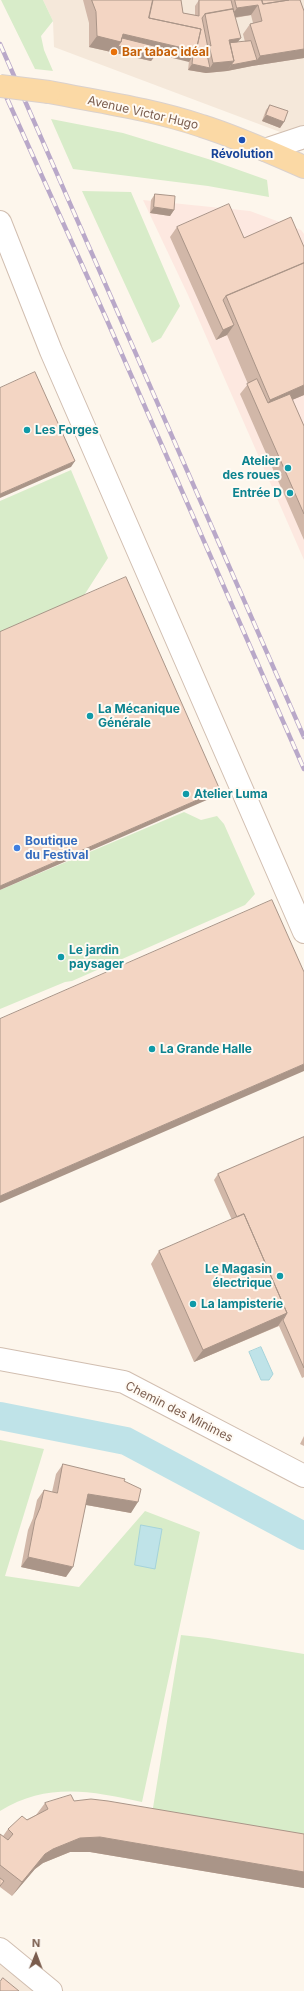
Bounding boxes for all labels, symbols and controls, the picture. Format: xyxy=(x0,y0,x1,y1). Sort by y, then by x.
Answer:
place label: Bar tabac idéal xyxy=(122,45,209,59)
marker: Bar tabac idéal xyxy=(109,47,119,57)
street label: Avenue Victor Hugo xyxy=(86,93,200,133)
marker: Révolution xyxy=(237,135,247,145)
place label: Révolution xyxy=(211,147,273,161)
place label: Les Forges xyxy=(35,423,99,437)
marker: Les Forges xyxy=(22,425,32,435)
place label: Atelier des roues xyxy=(222,454,280,482)
marker: Atelier des roues xyxy=(283,463,293,473)
place label: Entrée D xyxy=(232,486,282,500)
marker: Entrée D xyxy=(285,488,295,498)
place label: La Mécanique Générale xyxy=(98,702,180,730)
marker: La Mécanique Générale xyxy=(85,711,95,721)
place label: Atelier Luma xyxy=(194,787,268,801)
marker: Atelier Luma xyxy=(181,789,191,799)
place label: Boutique du Festival xyxy=(25,834,88,862)
marker: Boutique du Festival xyxy=(12,843,22,853)
place label: Le jardin paysager xyxy=(69,943,124,971)
marker: Le jardin paysager xyxy=(56,952,66,962)
place label: La Grande Halle xyxy=(160,1042,252,1056)
marker: La Grande Halle xyxy=(147,1044,157,1054)
place label: Le Magasin électrique xyxy=(205,1262,272,1290)
marker: Le Magasin électrique xyxy=(275,1271,285,1281)
place label: La lampisterie xyxy=(201,1297,283,1311)
marker: La lampisterie xyxy=(188,1299,198,1309)
street label: Chemin des Minimes xyxy=(123,1379,235,1445)
north arrow xyxy=(16,1935,56,1975)
text: N xyxy=(32,1936,41,1950)

